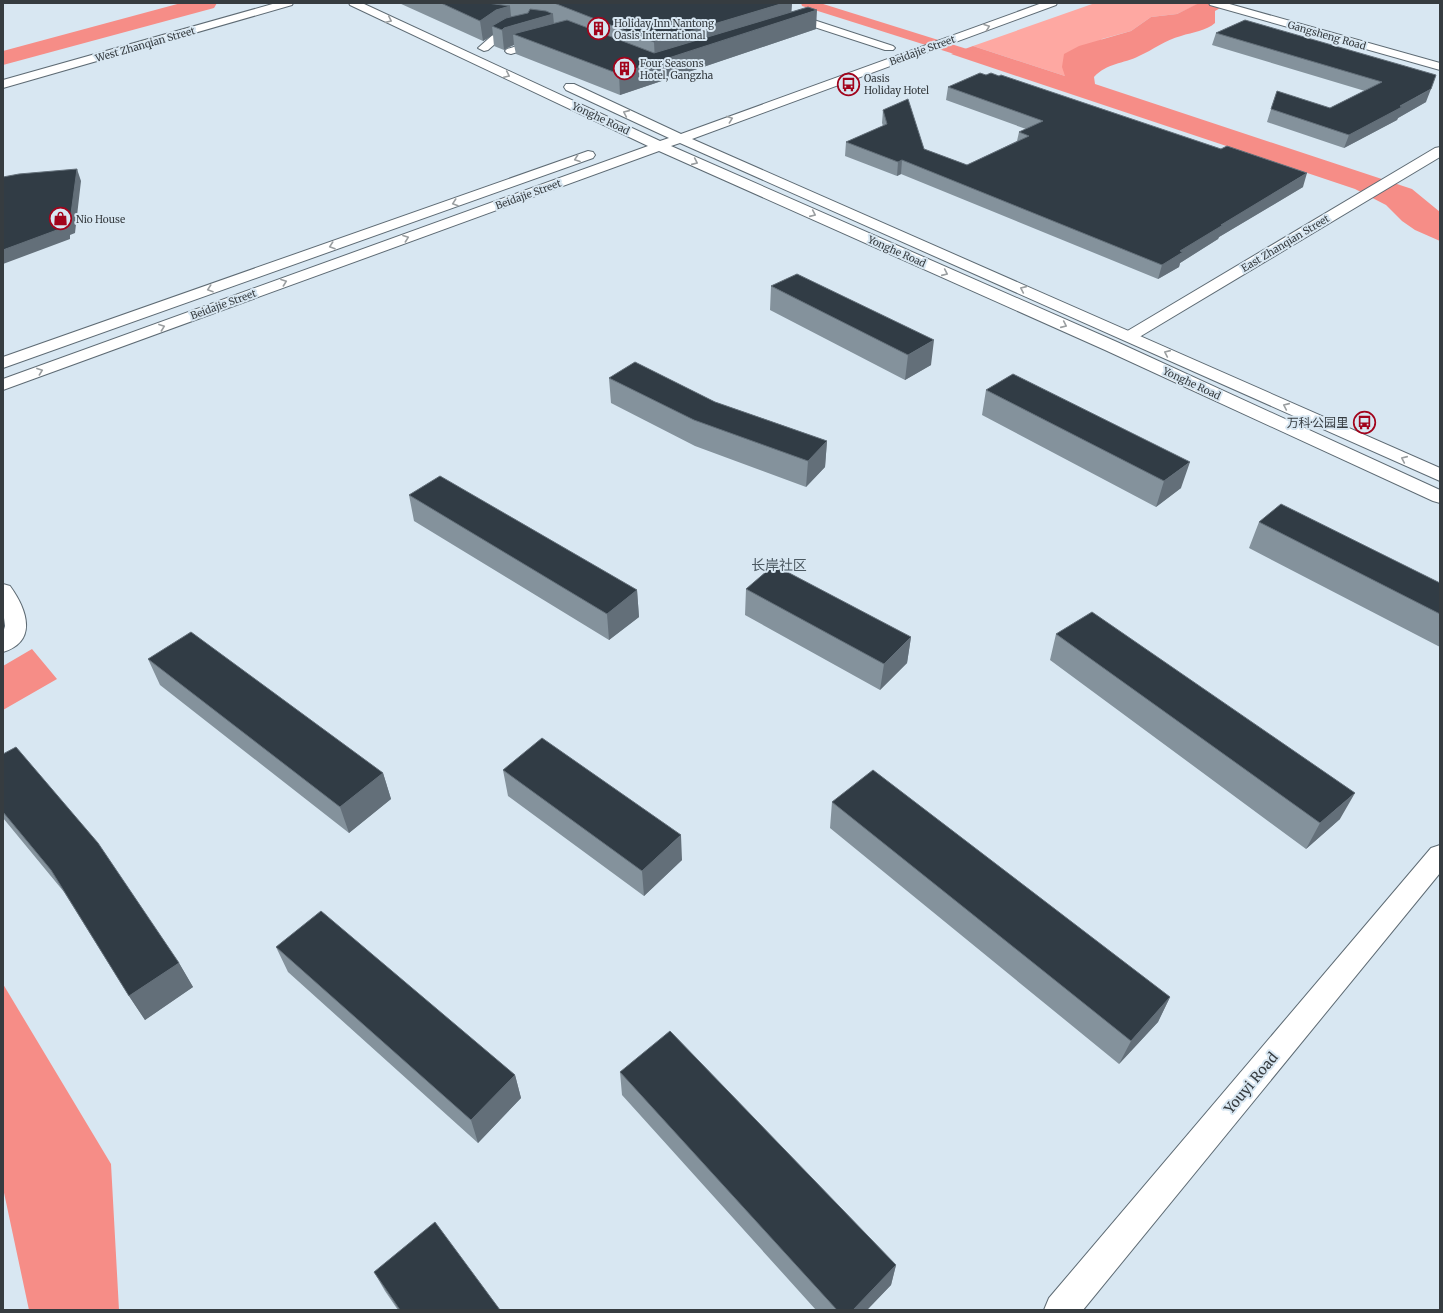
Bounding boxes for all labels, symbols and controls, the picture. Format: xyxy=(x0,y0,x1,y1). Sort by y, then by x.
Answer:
one-way arrow xyxy=(386,15,393,23)
building icon: Holiday Inn Nantong Oasis International xyxy=(586,16,612,42)
place label: Holiday Inn Nantong Oasis International xyxy=(614,17,714,42)
street label: Gangsheng Road xyxy=(1286,18,1368,53)
one-way arrow xyxy=(984,23,991,31)
street label: West Zhanqian Street xyxy=(93,24,197,65)
street label: Beidajie Street xyxy=(888,33,957,68)
building icon: Four Seasons Hotel, Gangzha xyxy=(612,56,638,82)
place label: Four Seasons Hotel, Gangzha xyxy=(640,57,714,82)
one-way arrow xyxy=(504,70,511,78)
bus stop icon: Oasis Holiday Hotel xyxy=(835,71,861,97)
place label: Oasis Holiday Hotel xyxy=(864,72,929,97)
street label: Yonghe Road xyxy=(569,99,632,138)
one-way arrow xyxy=(623,110,631,118)
one-way arrow xyxy=(727,116,734,124)
one-way arrow xyxy=(574,155,581,163)
one-way arrow xyxy=(690,157,698,165)
street label: Beidajie Street xyxy=(494,177,563,212)
one-way arrow xyxy=(451,198,458,206)
shop icon: Nio House xyxy=(47,206,73,232)
one-way arrow xyxy=(810,210,817,218)
street label: East Zhanqian Street xyxy=(1239,212,1332,275)
place label: Nio House xyxy=(76,213,125,226)
street label: Yonghe Road xyxy=(865,232,928,270)
one-way arrow xyxy=(403,234,410,242)
one-way arrow xyxy=(329,241,336,250)
one-way arrow xyxy=(942,268,949,276)
one-way arrow xyxy=(280,279,287,287)
one-way arrow xyxy=(206,285,213,293)
one-way arrow xyxy=(1019,286,1027,294)
street label: Beidajie Street xyxy=(189,287,258,322)
one-way arrow xyxy=(1060,320,1067,328)
one-way arrow xyxy=(158,323,165,331)
one-way arrow xyxy=(1164,350,1171,358)
street label: Yonghe Road xyxy=(1160,364,1223,403)
one-way arrow xyxy=(36,368,43,376)
one-way arrow xyxy=(1282,403,1290,411)
bus stop icon: 万科·公园里 xyxy=(1351,410,1377,436)
place label: 万科·公园里 xyxy=(1287,415,1348,430)
one-way arrow xyxy=(1401,456,1409,464)
district label: 长岸社区 xyxy=(751,556,807,574)
street label: Youyi Road xyxy=(1220,1048,1282,1118)

